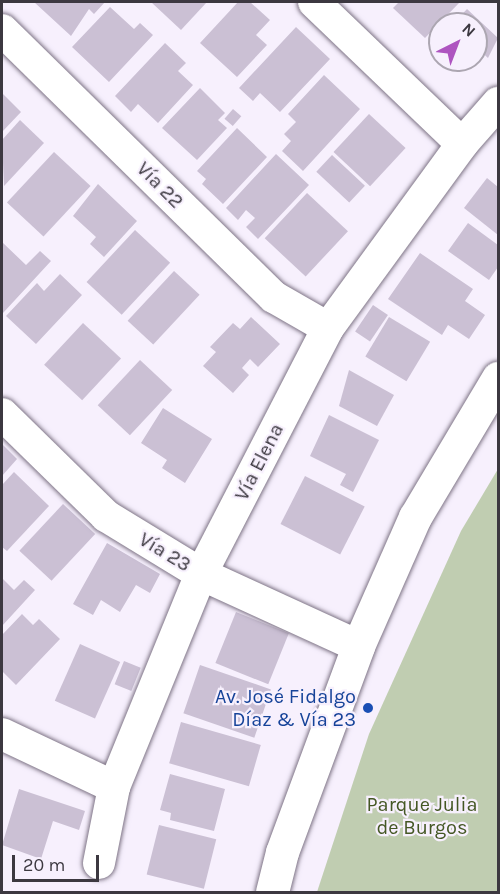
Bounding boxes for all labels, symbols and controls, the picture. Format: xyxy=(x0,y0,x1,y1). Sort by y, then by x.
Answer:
north arrow xyxy=(428,12,488,72)
text: N xyxy=(458,19,480,41)
street label: Vía 22 xyxy=(132,157,188,213)
street label: Vía Elena xyxy=(229,420,289,504)
street label: Vía 23 xyxy=(135,527,195,577)
place label: Av. José Fidalgo Díaz & Vía 23 xyxy=(215,684,356,731)
marker: Av. José Fidalgo Díaz & Vía 23 xyxy=(361,701,375,715)
park label: Parque Julia de Burgos xyxy=(367,792,477,839)
scale bar xyxy=(15,843,102,881)
text: 20 m xyxy=(23,854,65,876)

